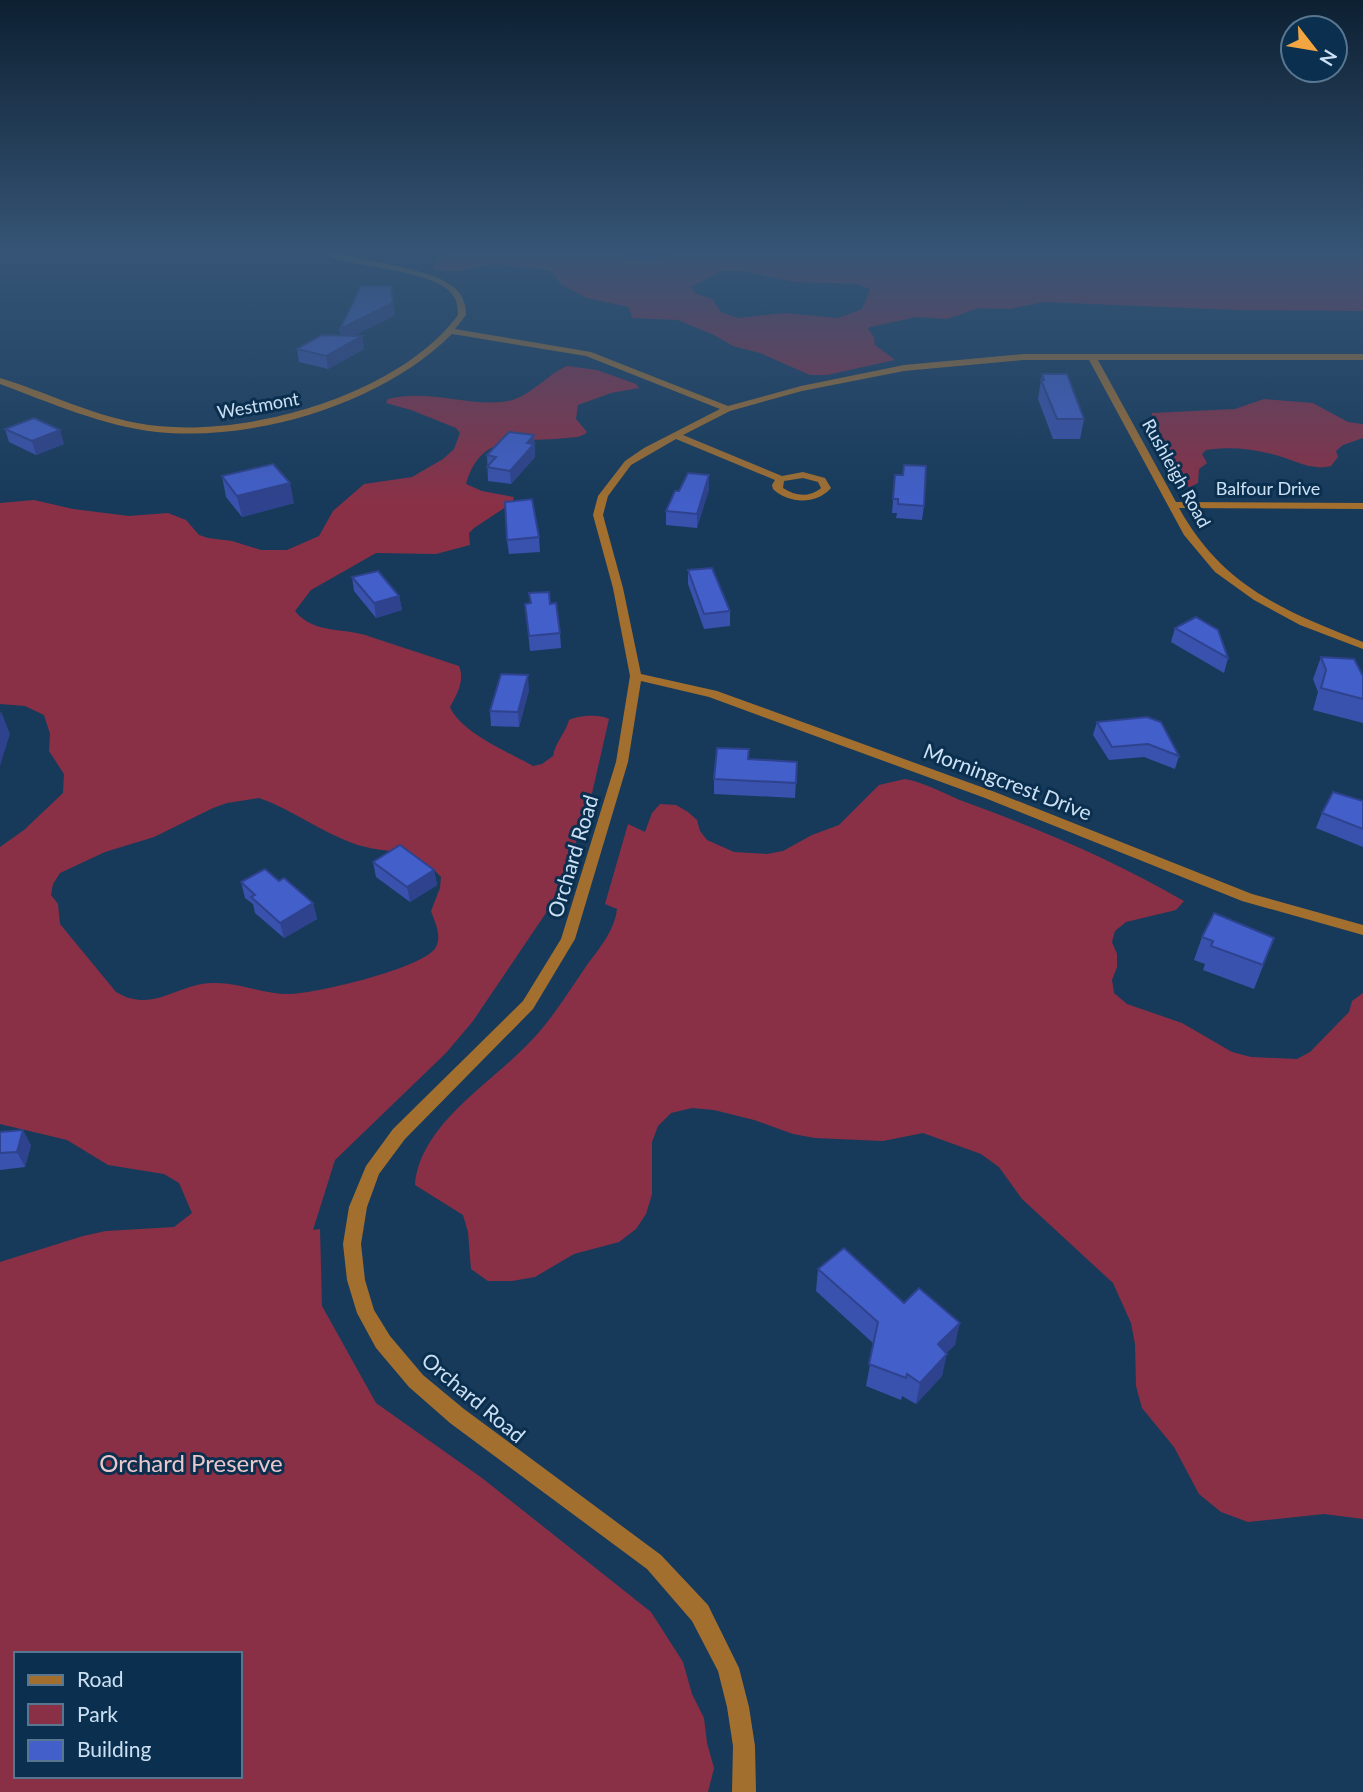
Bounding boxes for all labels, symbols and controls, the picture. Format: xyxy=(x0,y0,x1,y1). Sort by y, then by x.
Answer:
north arrow xyxy=(1279,14,1349,84)
text: N xyxy=(1315,46,1343,70)
street label: Westmont xyxy=(215,387,301,423)
street label: Rushleigh Road xyxy=(1138,415,1216,531)
street label: Balfour Drive xyxy=(1216,477,1320,499)
street label: Morningcrest Drive xyxy=(920,737,1096,825)
street label: Orchard Road xyxy=(541,792,603,920)
street label: Orchard Road xyxy=(417,1347,531,1447)
park label: Orchard Preserve xyxy=(99,1448,283,1477)
legend xyxy=(14,1652,242,1778)
text: Road xyxy=(77,1666,124,1691)
text: Park xyxy=(77,1701,118,1726)
text: Building xyxy=(77,1736,152,1761)

